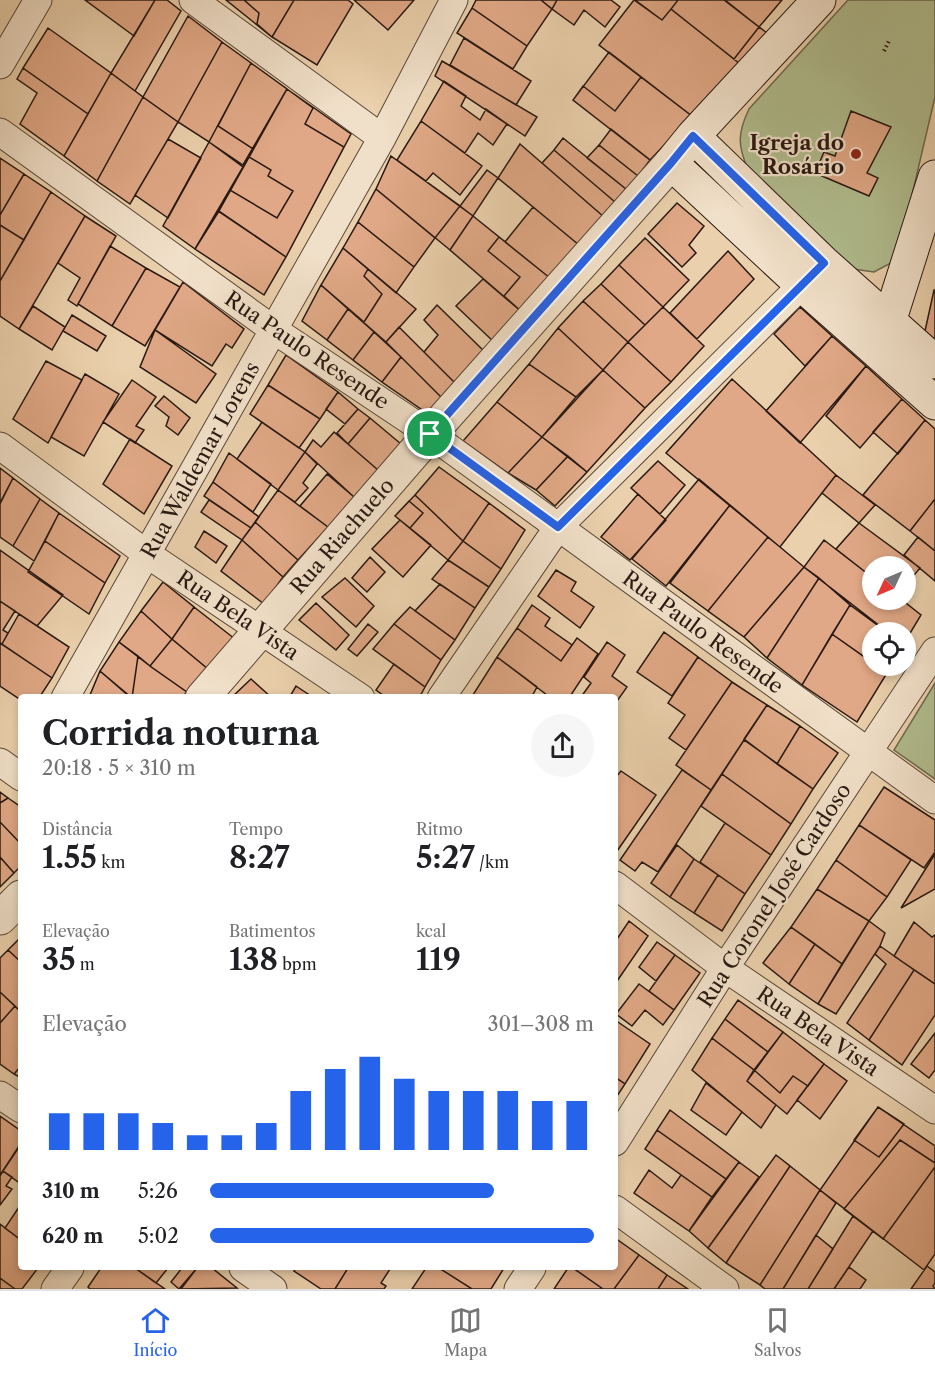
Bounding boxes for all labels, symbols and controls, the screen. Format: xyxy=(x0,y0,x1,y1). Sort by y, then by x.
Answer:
place label: Igreja do Rosário xyxy=(749,130,844,179)
marker: Igreja do Rosário xyxy=(849,147,863,161)
street label: Rua Paulo Resende xyxy=(220,286,394,414)
street label: Rua Waldemar Lorens xyxy=(136,357,264,563)
pin xyxy=(404,408,455,459)
icon: arrive xyxy=(413,417,446,450)
street label: Rua Riachuelo xyxy=(285,473,399,599)
north arrow xyxy=(862,556,916,610)
map controls xyxy=(862,556,916,676)
street label: Rua Bela Vista xyxy=(172,565,305,666)
street label: Rua Paulo Resende xyxy=(618,565,788,699)
button: locate xyxy=(862,622,916,676)
text: Corrida noturna xyxy=(42,713,319,754)
button: share xyxy=(531,714,594,777)
text: 20:18 · 5 × 310 m xyxy=(42,756,196,780)
street label: Rua Coronel José Cardoso xyxy=(692,778,856,1012)
text: Distância xyxy=(42,819,113,839)
text: Tempo xyxy=(229,819,283,839)
text: Ritmo xyxy=(416,819,463,839)
text: 1.55 xyxy=(42,839,97,876)
text: 8:27 xyxy=(229,839,290,876)
text: 5:27 xyxy=(416,839,475,876)
text: km xyxy=(97,852,125,872)
text: /km xyxy=(475,852,509,872)
text: Elevação xyxy=(42,921,110,941)
text: Batimentos xyxy=(229,921,315,941)
text: kcal xyxy=(416,921,446,941)
text: 35 xyxy=(42,941,76,978)
text: 138 xyxy=(229,941,278,978)
text: 119 xyxy=(416,941,461,978)
text: m xyxy=(76,954,95,974)
text: bpm xyxy=(278,954,317,974)
street label: Rua Bela Vista xyxy=(752,981,885,1082)
text: Elevação xyxy=(42,1012,127,1036)
text: 301–308 m xyxy=(488,1012,594,1036)
text: 310 m xyxy=(42,1179,100,1203)
text: 5:26 xyxy=(138,1179,178,1203)
text: 620 m xyxy=(42,1224,103,1248)
text: 5:02 xyxy=(138,1224,179,1248)
tab: Início xyxy=(133,1304,177,1360)
tab: Mapa xyxy=(444,1304,487,1360)
tab: Salvos xyxy=(754,1304,802,1360)

